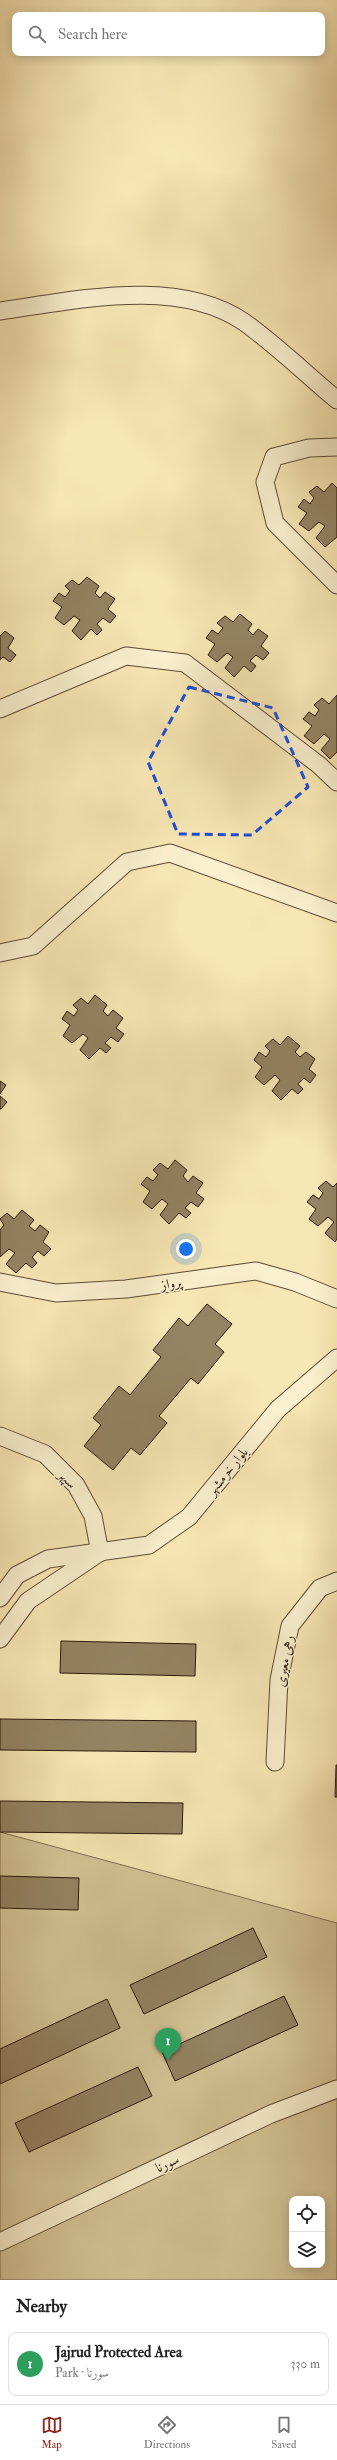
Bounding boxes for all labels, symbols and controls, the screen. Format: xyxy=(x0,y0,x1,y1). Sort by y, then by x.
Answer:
search box xyxy=(12,12,325,56)
icon: search xyxy=(26,23,48,45)
text: Search here xyxy=(58,25,127,44)
your location xyxy=(176,1239,196,1259)
street label: پرواز xyxy=(157,1273,184,1294)
street label: بلوار خرمشهر xyxy=(202,1444,253,1501)
street label: سپهر xyxy=(53,1465,80,1493)
street label: رهی معیری xyxy=(272,1634,297,1688)
pin: 1 xyxy=(155,2028,181,2061)
street label: سورنا xyxy=(153,2151,182,2176)
map controls xyxy=(289,2196,325,2268)
button: locate xyxy=(289,2196,325,2232)
button: layers xyxy=(289,2232,325,2268)
text: Nearby xyxy=(16,2296,67,2317)
text: Jajrud Protected Area xyxy=(55,2343,182,2362)
text: 1 xyxy=(28,2356,32,2372)
text: 330 m xyxy=(291,2356,320,2372)
text: Park · سورنا xyxy=(55,2365,109,2381)
tab: Map xyxy=(41,2414,63,2451)
tab: Directions xyxy=(144,2414,190,2451)
tab: Saved xyxy=(271,2414,296,2451)

